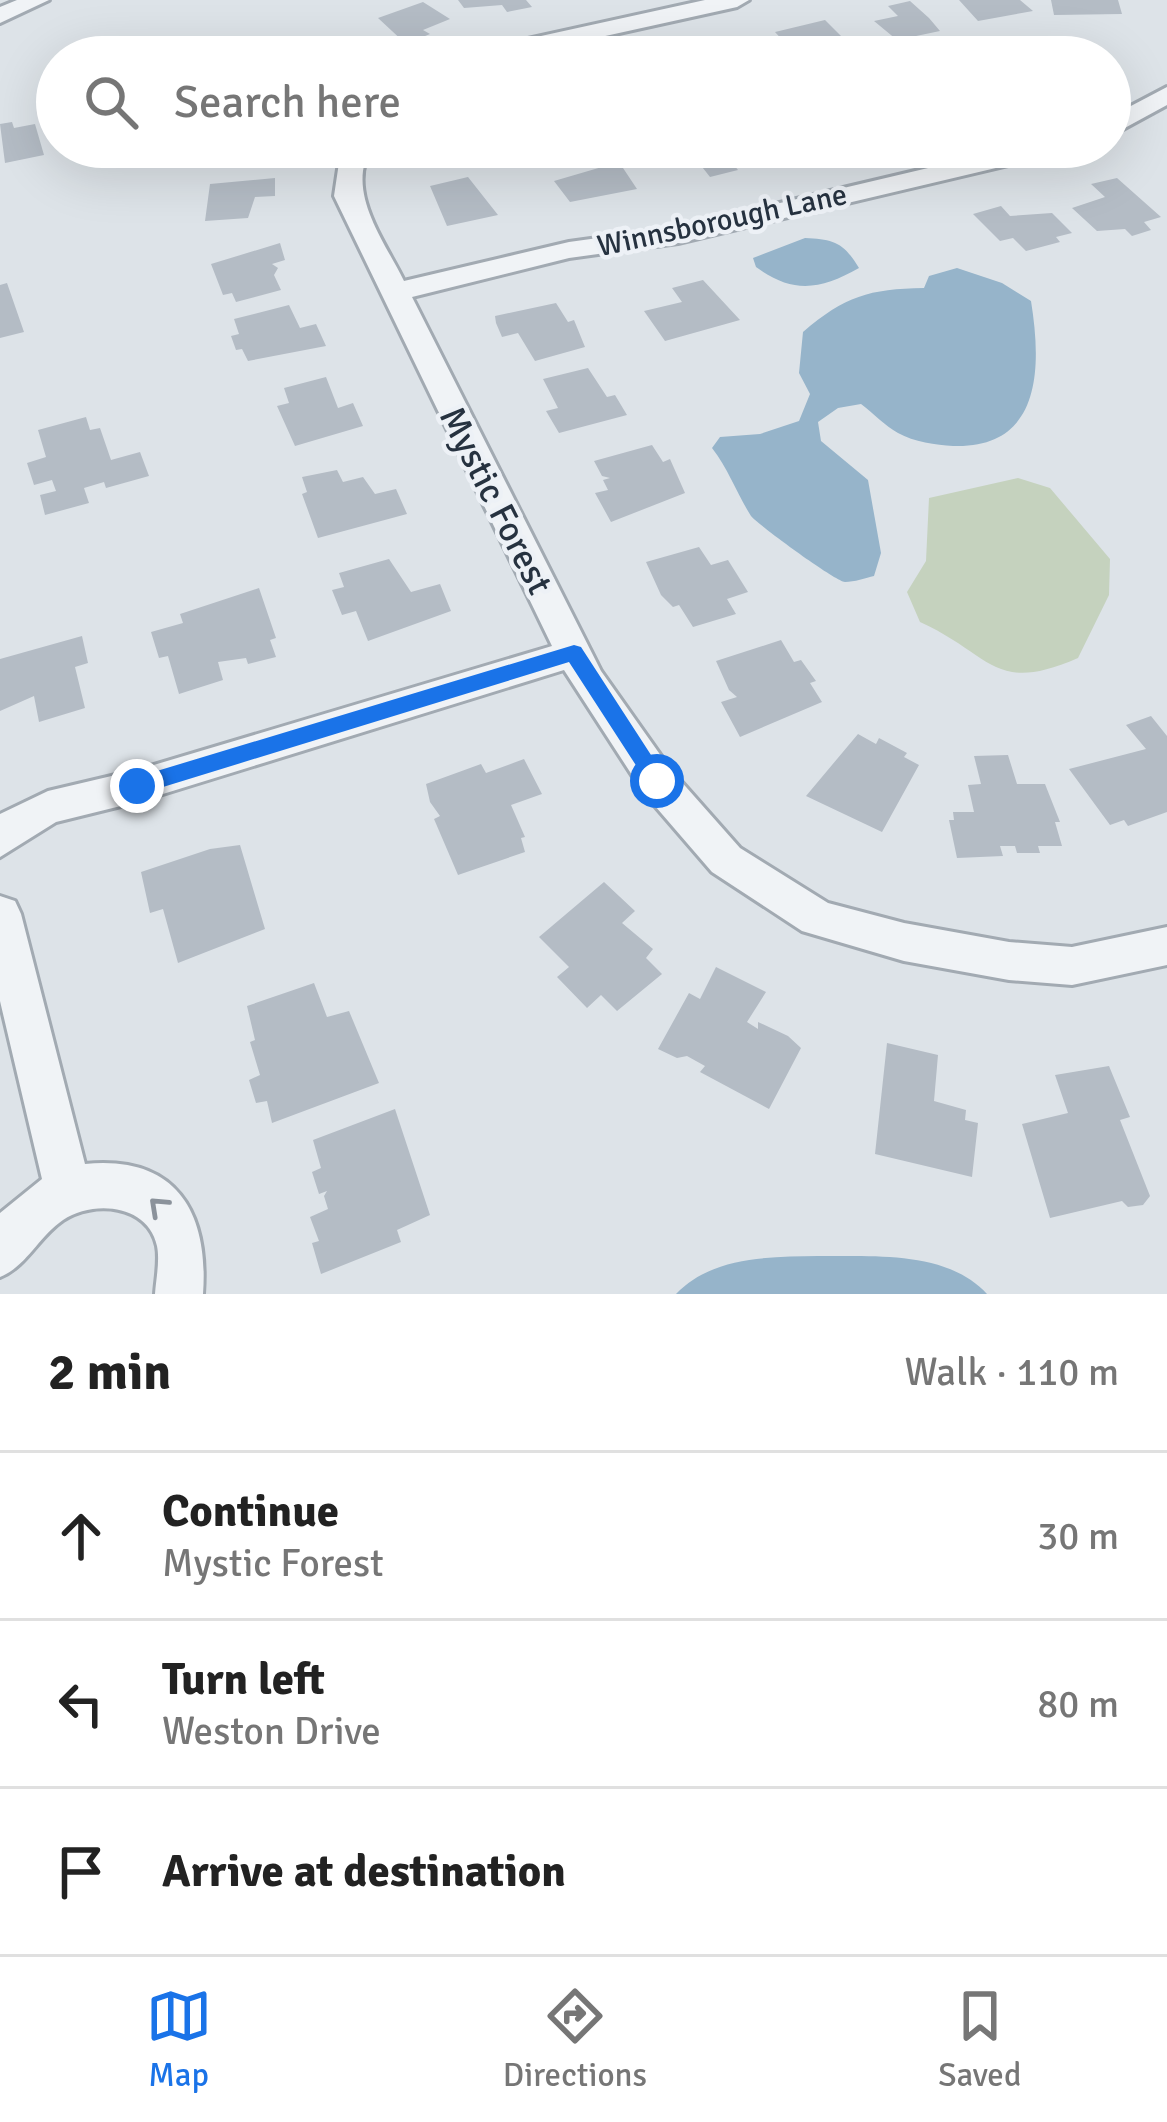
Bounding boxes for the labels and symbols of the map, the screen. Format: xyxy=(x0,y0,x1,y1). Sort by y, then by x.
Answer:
street label: Winnsborough Lane xyxy=(594,176,850,265)
street label: Mystic Forest xyxy=(429,399,562,602)
route start xyxy=(630,754,684,808)
route end xyxy=(110,759,164,813)
one-way arrow xyxy=(150,1198,172,1220)

